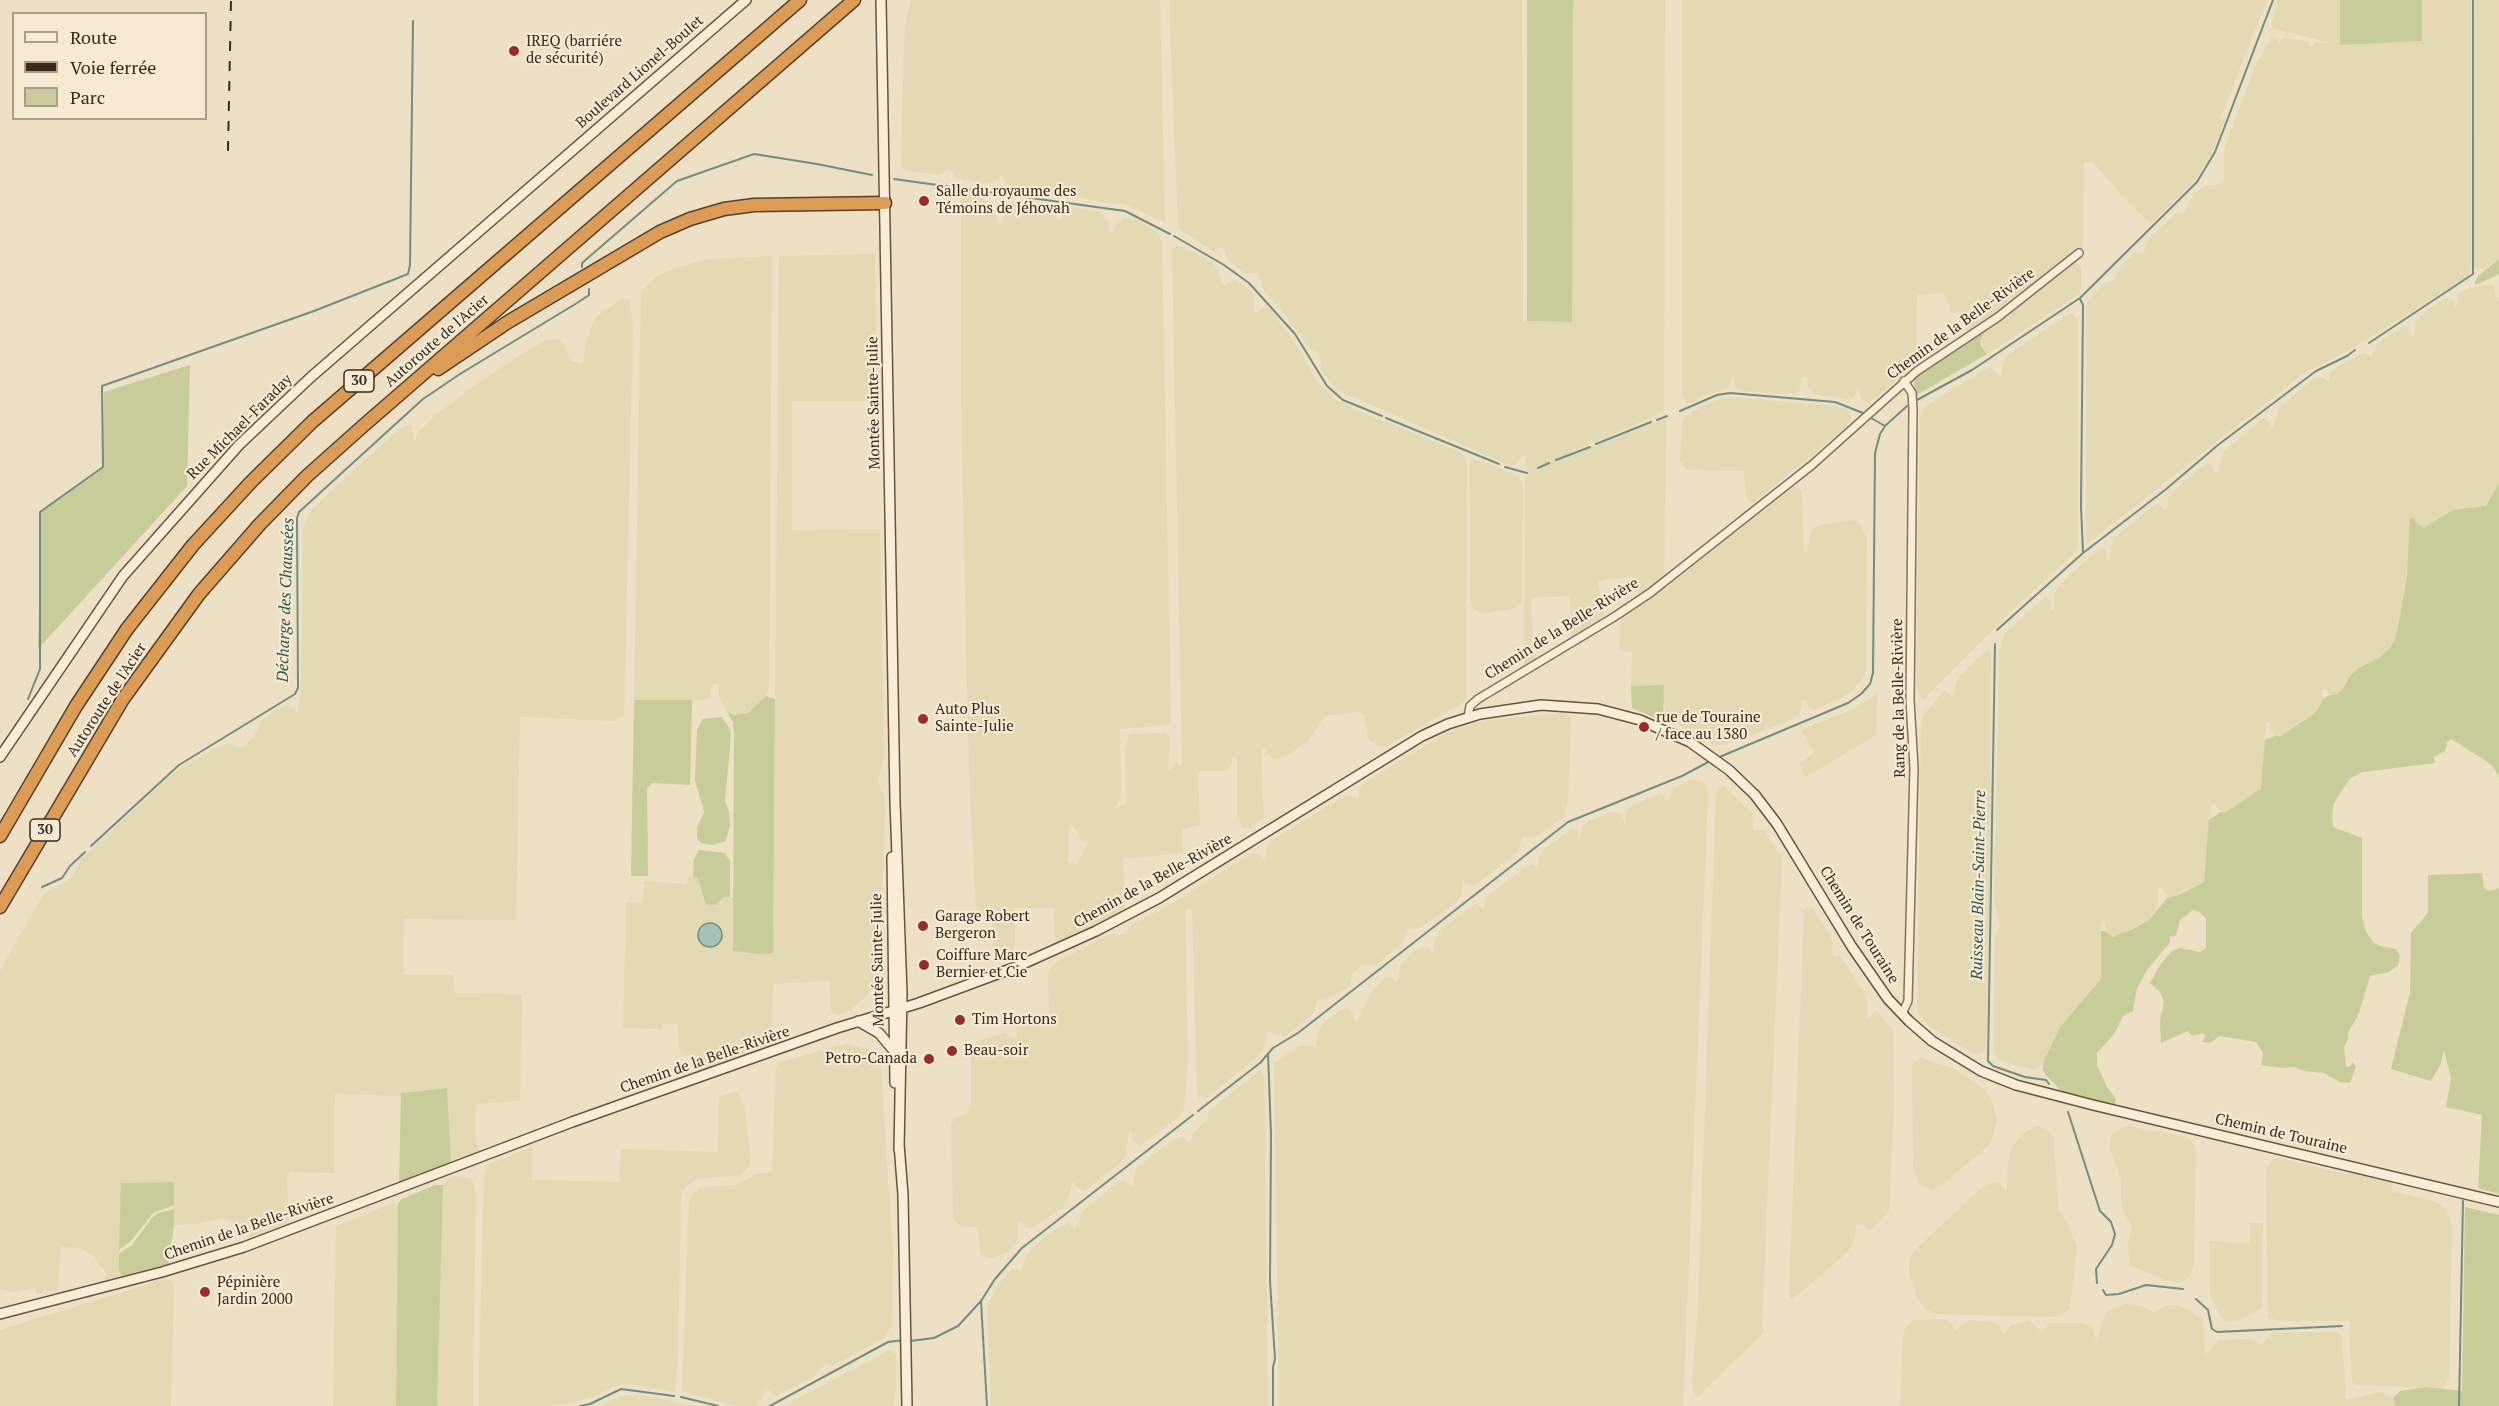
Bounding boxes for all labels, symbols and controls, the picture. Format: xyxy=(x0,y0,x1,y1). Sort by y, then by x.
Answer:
legend xyxy=(12,12,207,120)
street label: Boulevard Lionel-Boulet xyxy=(573,12,707,132)
text: Route xyxy=(70,25,117,49)
place label: IREQ (barriére de sécurité) xyxy=(526,33,622,68)
marker: IREQ (barriére de sécurité) xyxy=(507,44,521,58)
text: Voie ferrée xyxy=(70,55,156,79)
text: Parc xyxy=(70,85,105,109)
place label: Salle du royaume des Témoins de Jéhovah xyxy=(936,183,1076,218)
marker: Salle du royaume des Témoins de Jéhovah xyxy=(917,194,931,208)
street label: Chemin de la Belle-Rivière xyxy=(1884,264,2038,384)
street label: Autoroute de l'Acier xyxy=(381,291,493,391)
street label: Montée Sainte-Julie xyxy=(864,336,884,470)
road number: 30 xyxy=(344,370,374,392)
street label: Rue Michael-Faraday xyxy=(184,371,296,483)
water label: Décharge des Chaussées xyxy=(274,517,298,683)
street label: Chemin de la Belle-Rivière xyxy=(1482,574,1642,684)
street label: Rang de la Belle-Rivière xyxy=(1889,618,1909,778)
street label: Autoroute de l'Acier xyxy=(63,640,151,760)
place label: Auto Plus Sainte-Julie xyxy=(935,701,1014,736)
place label: rue de Touraine / face au 1380 xyxy=(1656,709,1761,744)
marker: Auto Plus Sainte-Julie xyxy=(916,712,930,726)
marker: rue de Touraine / face au 1380 xyxy=(1637,720,1651,734)
water label: Ruisseau Blain-Saint-Pierre xyxy=(1968,790,1990,980)
road number: 30 xyxy=(30,819,60,841)
street label: Chemin de la Belle-Rivière xyxy=(1071,830,1235,932)
street label: Chemin de Touraine xyxy=(1816,863,1902,987)
street label: Montée Sainte-Julie xyxy=(868,893,888,1027)
place label: Garage Robert Bergeron xyxy=(935,908,1030,943)
marker: Garage Robert Bergeron xyxy=(916,919,930,933)
place label: Coiffure Marc Bernier et Cie xyxy=(936,947,1027,982)
marker: Coiffure Marc Bernier et Cie xyxy=(917,958,931,972)
place label: Tim Hortons xyxy=(972,1011,1057,1029)
marker: Tim Hortons xyxy=(953,1013,967,1027)
street label: Chemin de la Belle-Rivière xyxy=(618,1023,792,1097)
place label: Beau-soir xyxy=(964,1042,1028,1060)
marker: Beau-soir xyxy=(945,1044,959,1058)
place label: Petro-Canada xyxy=(825,1050,917,1068)
marker: Petro-Canada xyxy=(922,1052,936,1066)
street label: Chemin de Touraine xyxy=(2213,1110,2349,1158)
street label: Chemin de la Belle-Rivière xyxy=(162,1190,336,1264)
place label: Pépinière Jardin 2000 xyxy=(217,1274,293,1309)
marker: Pépinière Jardin 2000 xyxy=(198,1285,212,1299)

